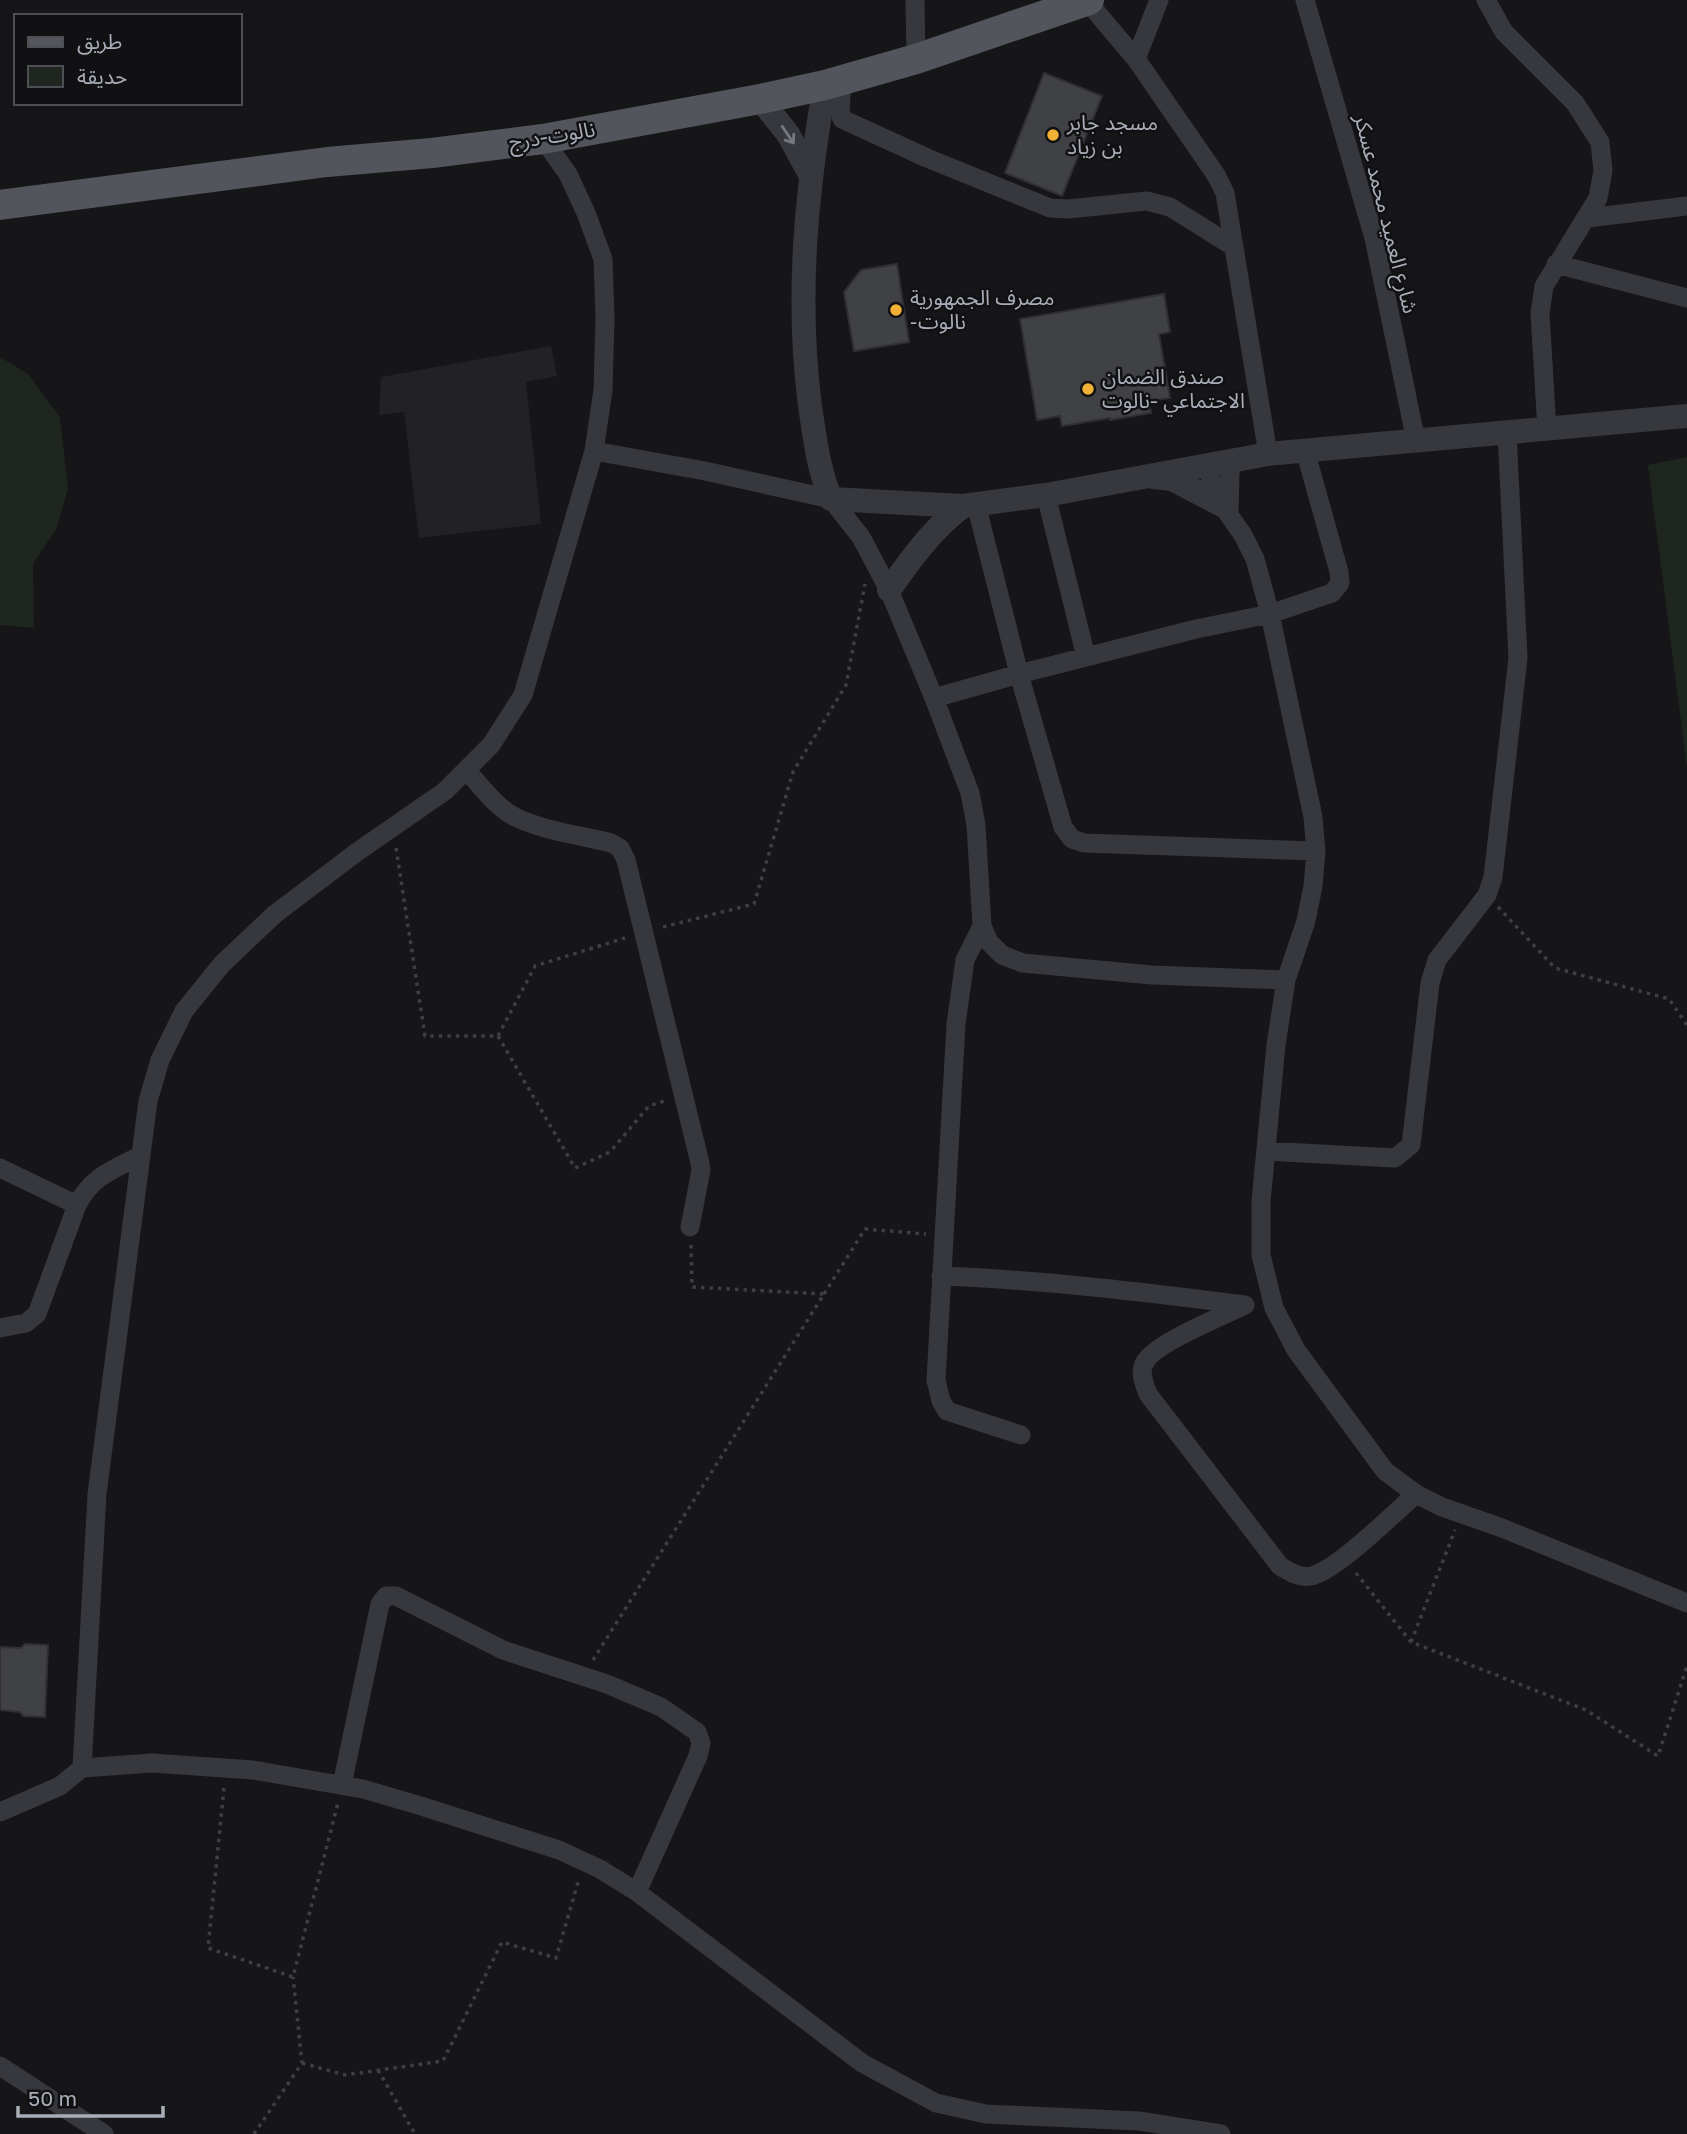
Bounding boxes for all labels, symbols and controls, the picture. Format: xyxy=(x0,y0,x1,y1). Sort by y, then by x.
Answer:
legend xyxy=(14,14,242,105)
text: طريق xyxy=(77,28,122,55)
text: حديقة xyxy=(77,63,127,89)
place label: مسجد جابر بن زياد xyxy=(1066,109,1158,159)
street label: شارع العميد محمد عسكر xyxy=(1346,111,1424,317)
street label: نالوت-درج xyxy=(507,115,597,158)
one-way arrow xyxy=(781,125,795,144)
marker: مسجد جابر بن زياد xyxy=(1045,127,1061,143)
place label: مصرف الجمهورية -نالوت xyxy=(910,284,1055,334)
marker: مصرف الجمهورية -نالوت xyxy=(888,302,904,318)
place label: صندق الضمان الاجتماعي -نالوت xyxy=(1102,363,1245,417)
marker: صندق الضمان الاجتماعي -نالوت xyxy=(1080,381,1096,397)
scale bar xyxy=(18,2074,163,2118)
text: 50 m xyxy=(28,2085,77,2111)

